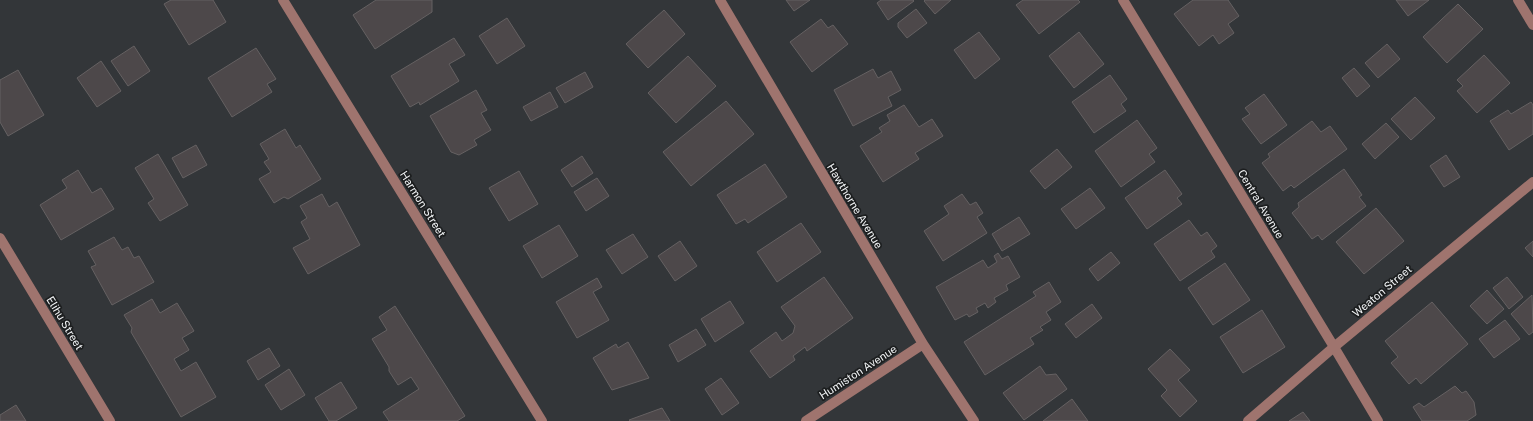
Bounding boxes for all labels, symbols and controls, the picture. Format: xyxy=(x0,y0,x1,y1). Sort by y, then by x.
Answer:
street label: Hawthorne Avenue xyxy=(825,161,885,251)
street label: Central Avenue xyxy=(1236,167,1286,241)
street label: Harmon Street xyxy=(398,169,448,239)
street label: Weaton Street xyxy=(1350,263,1414,319)
street label: Elihu Street xyxy=(44,294,86,352)
street label: Humiston Avenue xyxy=(817,343,899,401)

